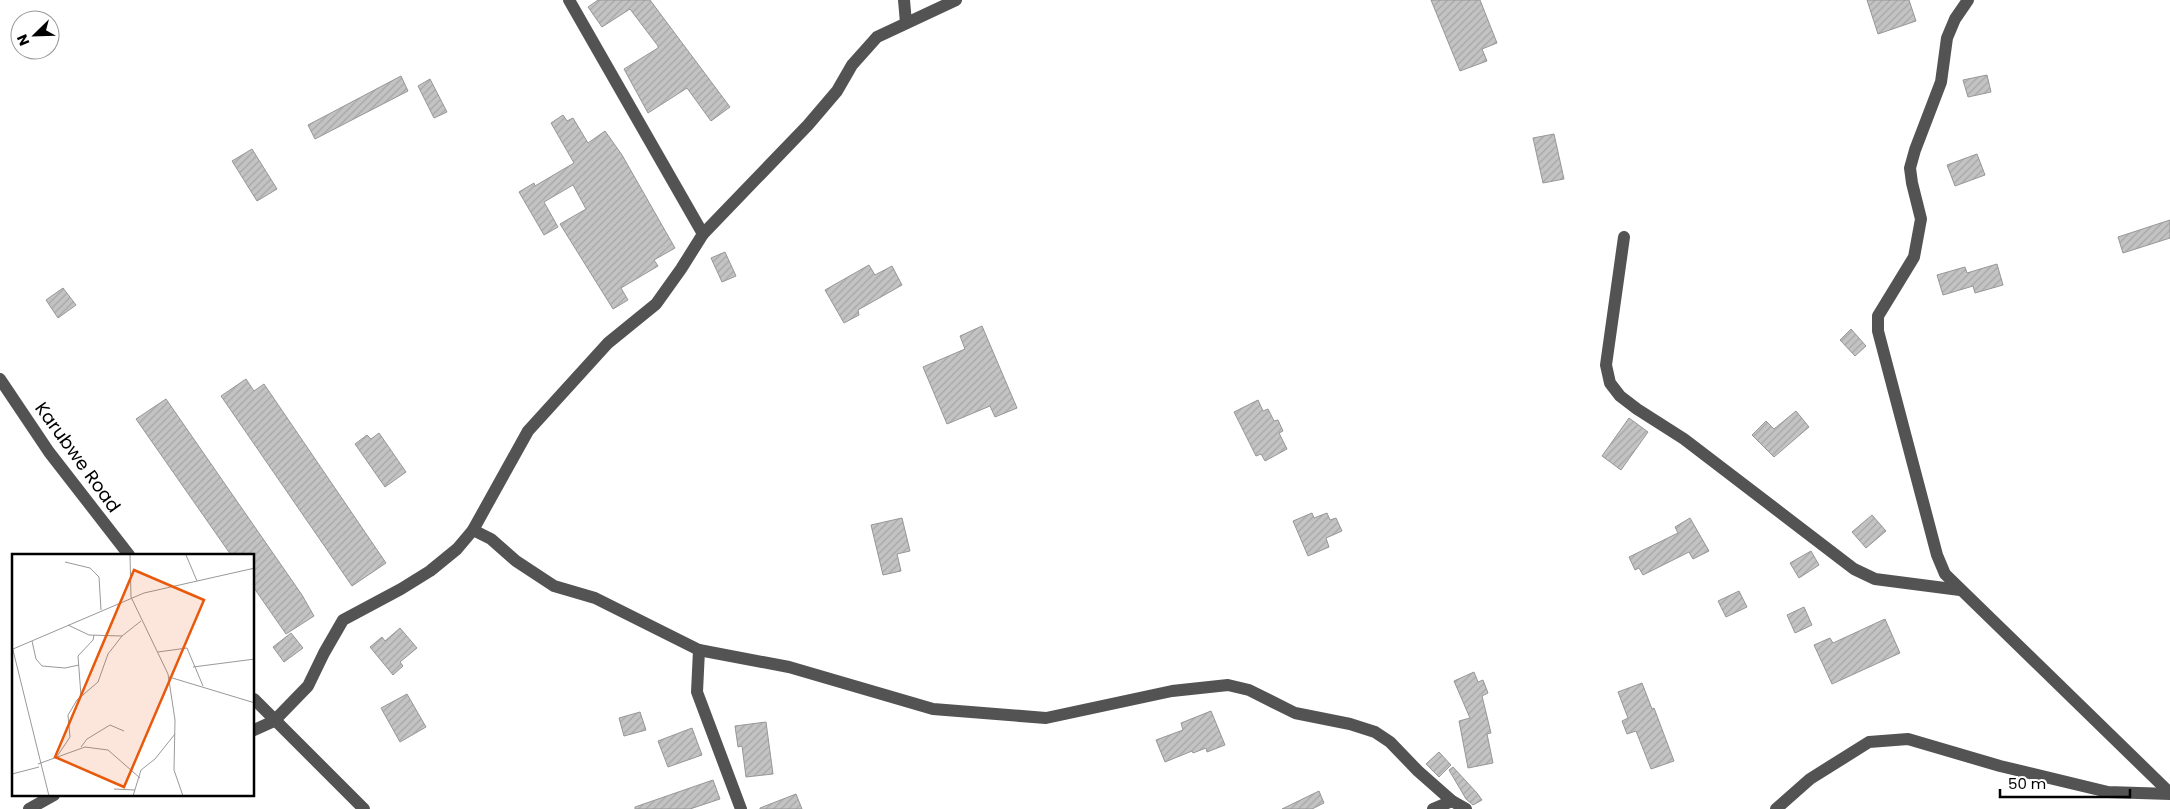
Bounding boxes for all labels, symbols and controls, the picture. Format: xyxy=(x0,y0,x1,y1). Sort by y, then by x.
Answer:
north arrow xyxy=(10,10,60,60)
text: N xyxy=(12,31,34,49)
street label: Karubwe Road xyxy=(29,397,127,517)
inset map xyxy=(12,554,255,796)
scale bar xyxy=(2000,766,2130,798)
text: 50 m xyxy=(2008,773,2046,794)

